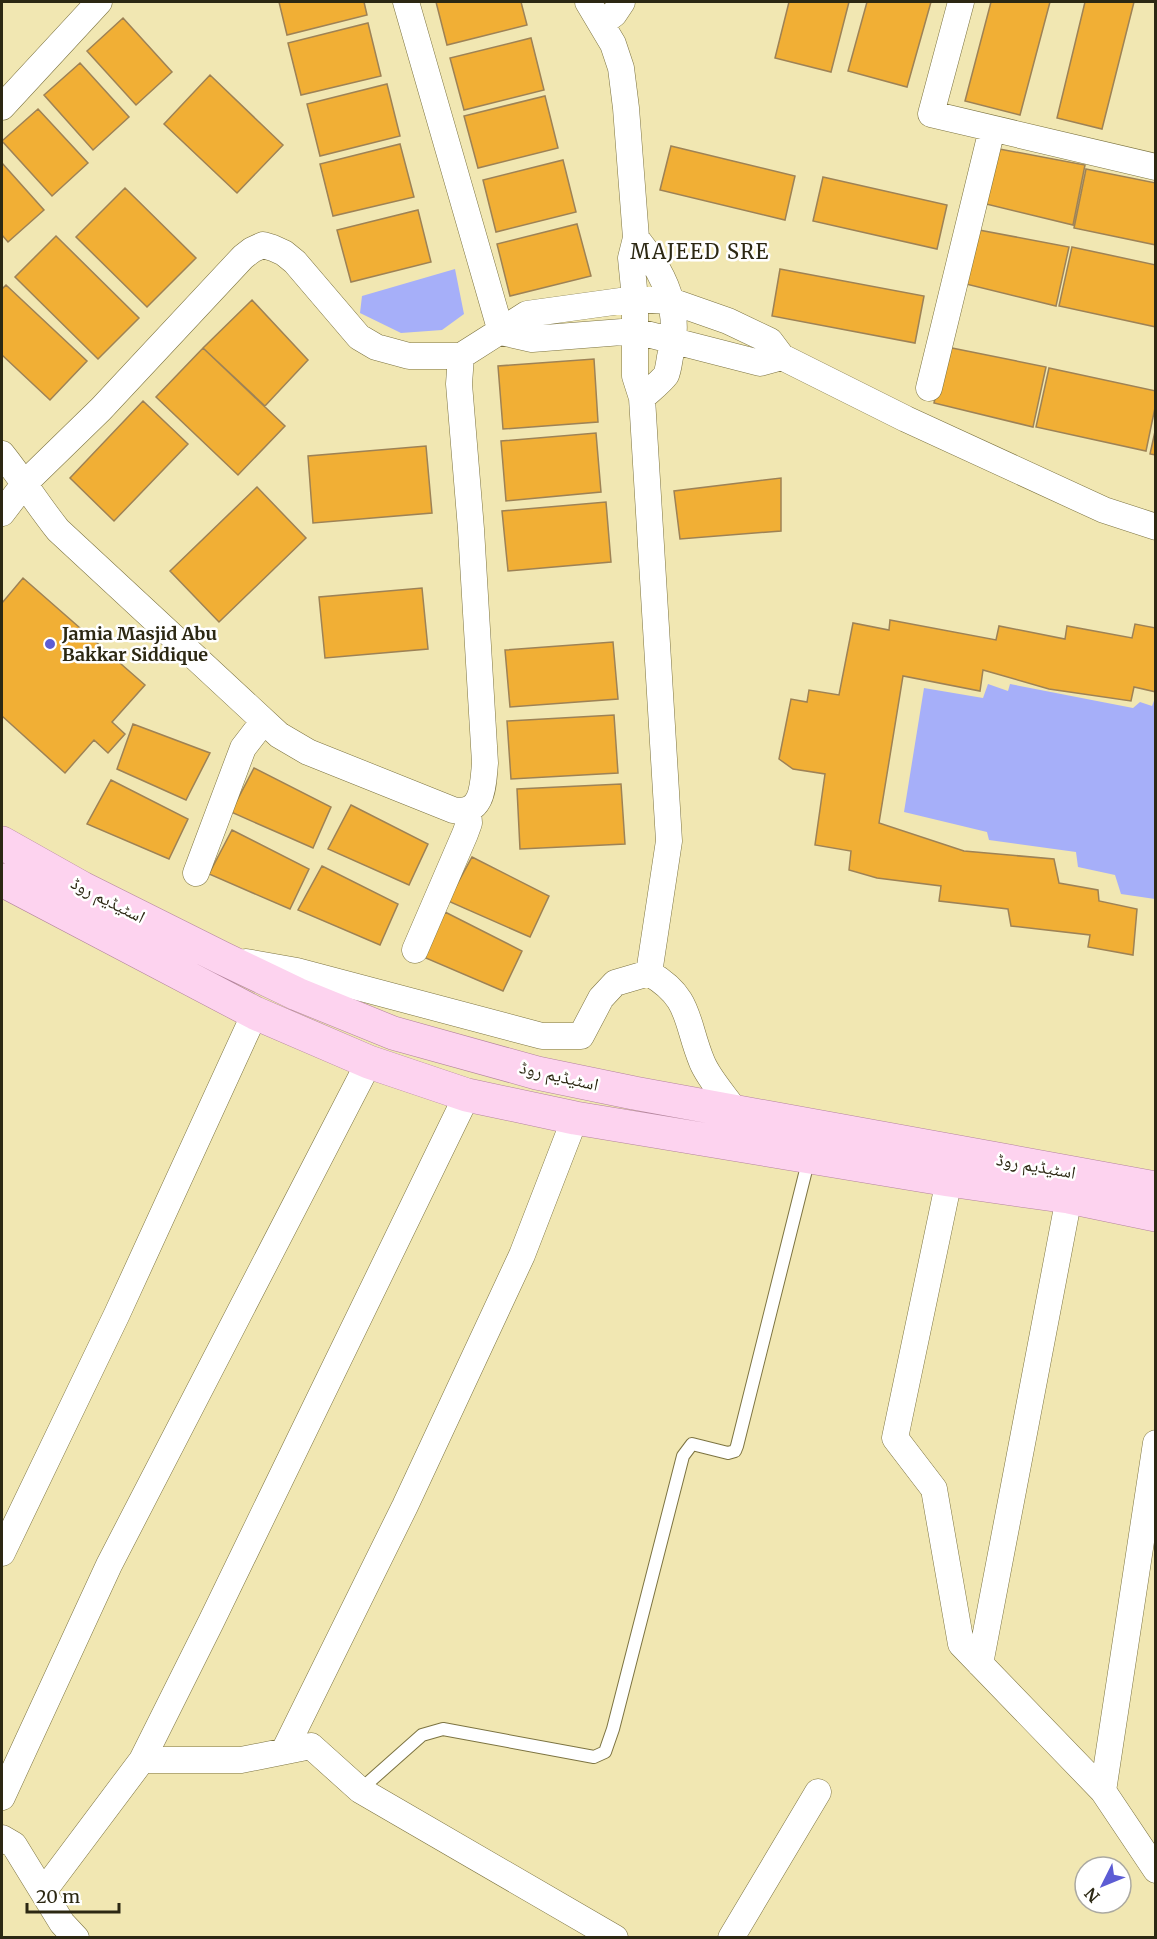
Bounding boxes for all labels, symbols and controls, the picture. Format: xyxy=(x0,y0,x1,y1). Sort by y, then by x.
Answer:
district label: MAJEED SRE xyxy=(630,239,770,264)
place label: Jamia Masjid Abu Bakkar Siddique xyxy=(61,622,217,666)
marker: Jamia Masjid Abu Bakkar Siddique xyxy=(43,637,57,651)
street label: اسٹیڈیم روڈ xyxy=(67,871,149,929)
street label: اسٹیڈیم روڈ xyxy=(517,1055,601,1097)
street label: اسٹیڈیم روڈ xyxy=(994,1147,1078,1185)
north arrow xyxy=(1073,1855,1133,1915)
scale bar xyxy=(27,1876,118,1914)
text: N xyxy=(1080,1884,1104,1907)
text: 20 m xyxy=(36,1885,80,1908)

